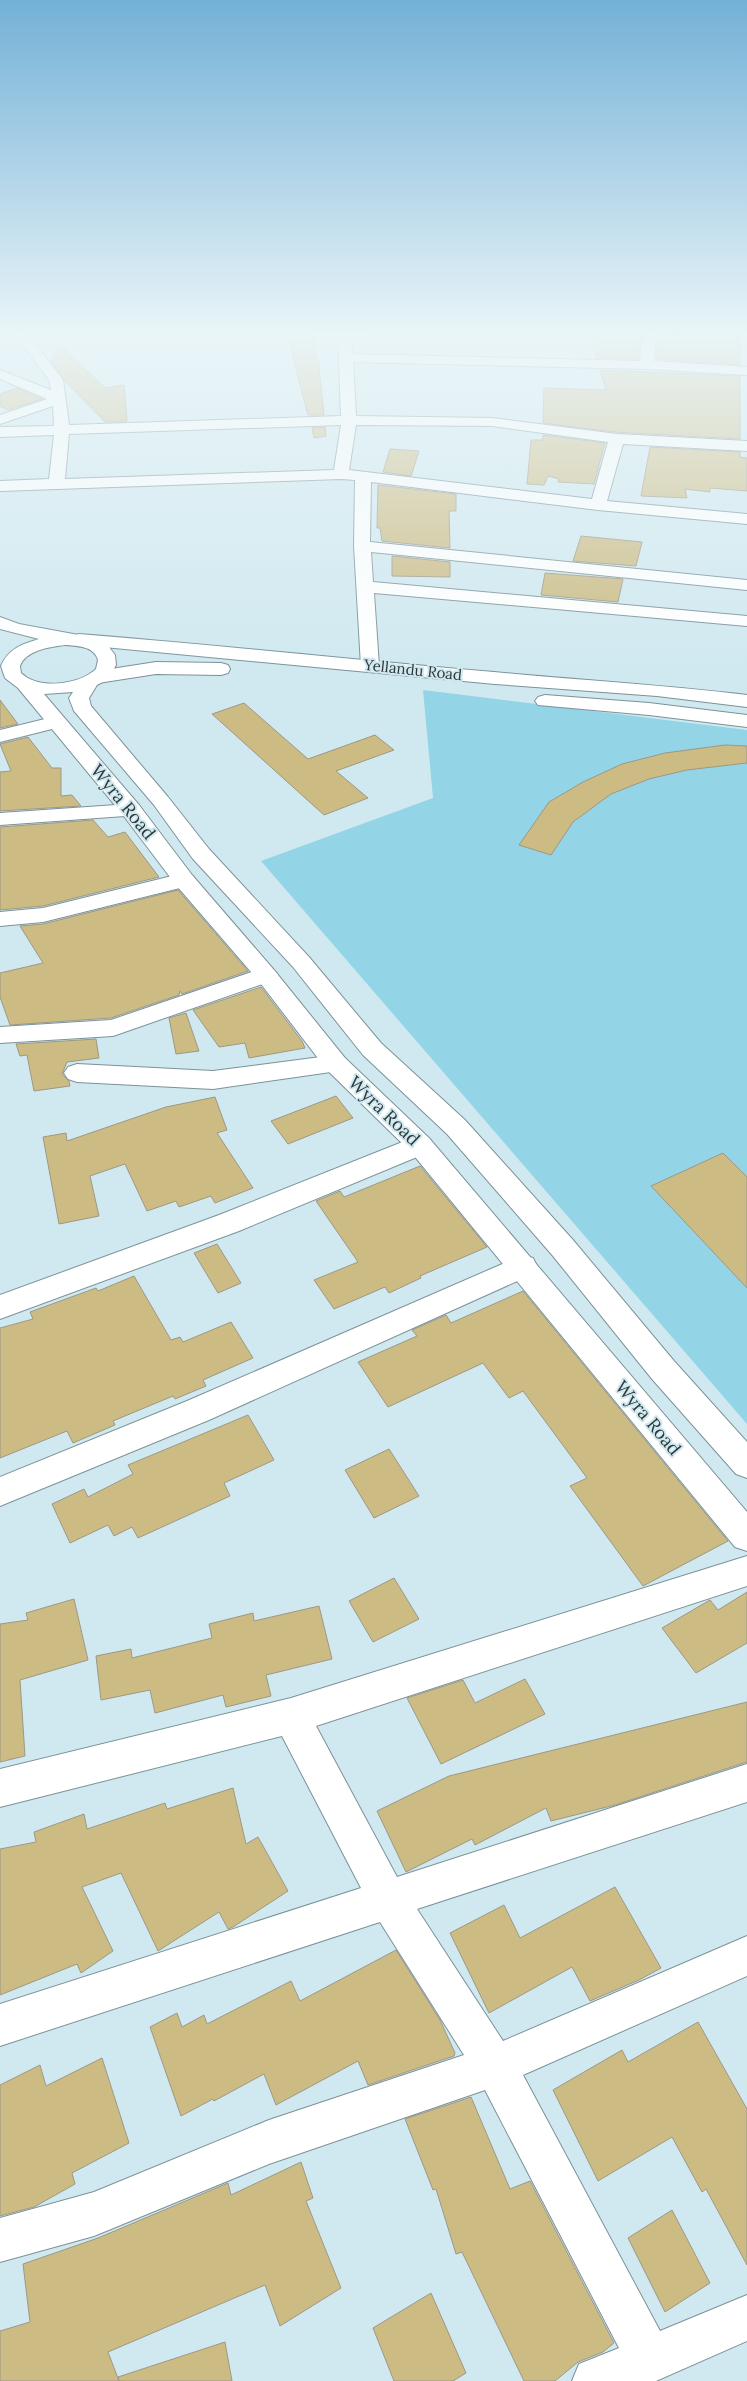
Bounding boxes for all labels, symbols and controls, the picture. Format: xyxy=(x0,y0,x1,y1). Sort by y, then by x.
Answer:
street label: Yellandu Road xyxy=(362,655,463,684)
street label: Wyra Road xyxy=(86,759,161,844)
street label: Wyra Road xyxy=(344,1071,425,1151)
street label: Wyra Road xyxy=(610,1376,686,1460)

